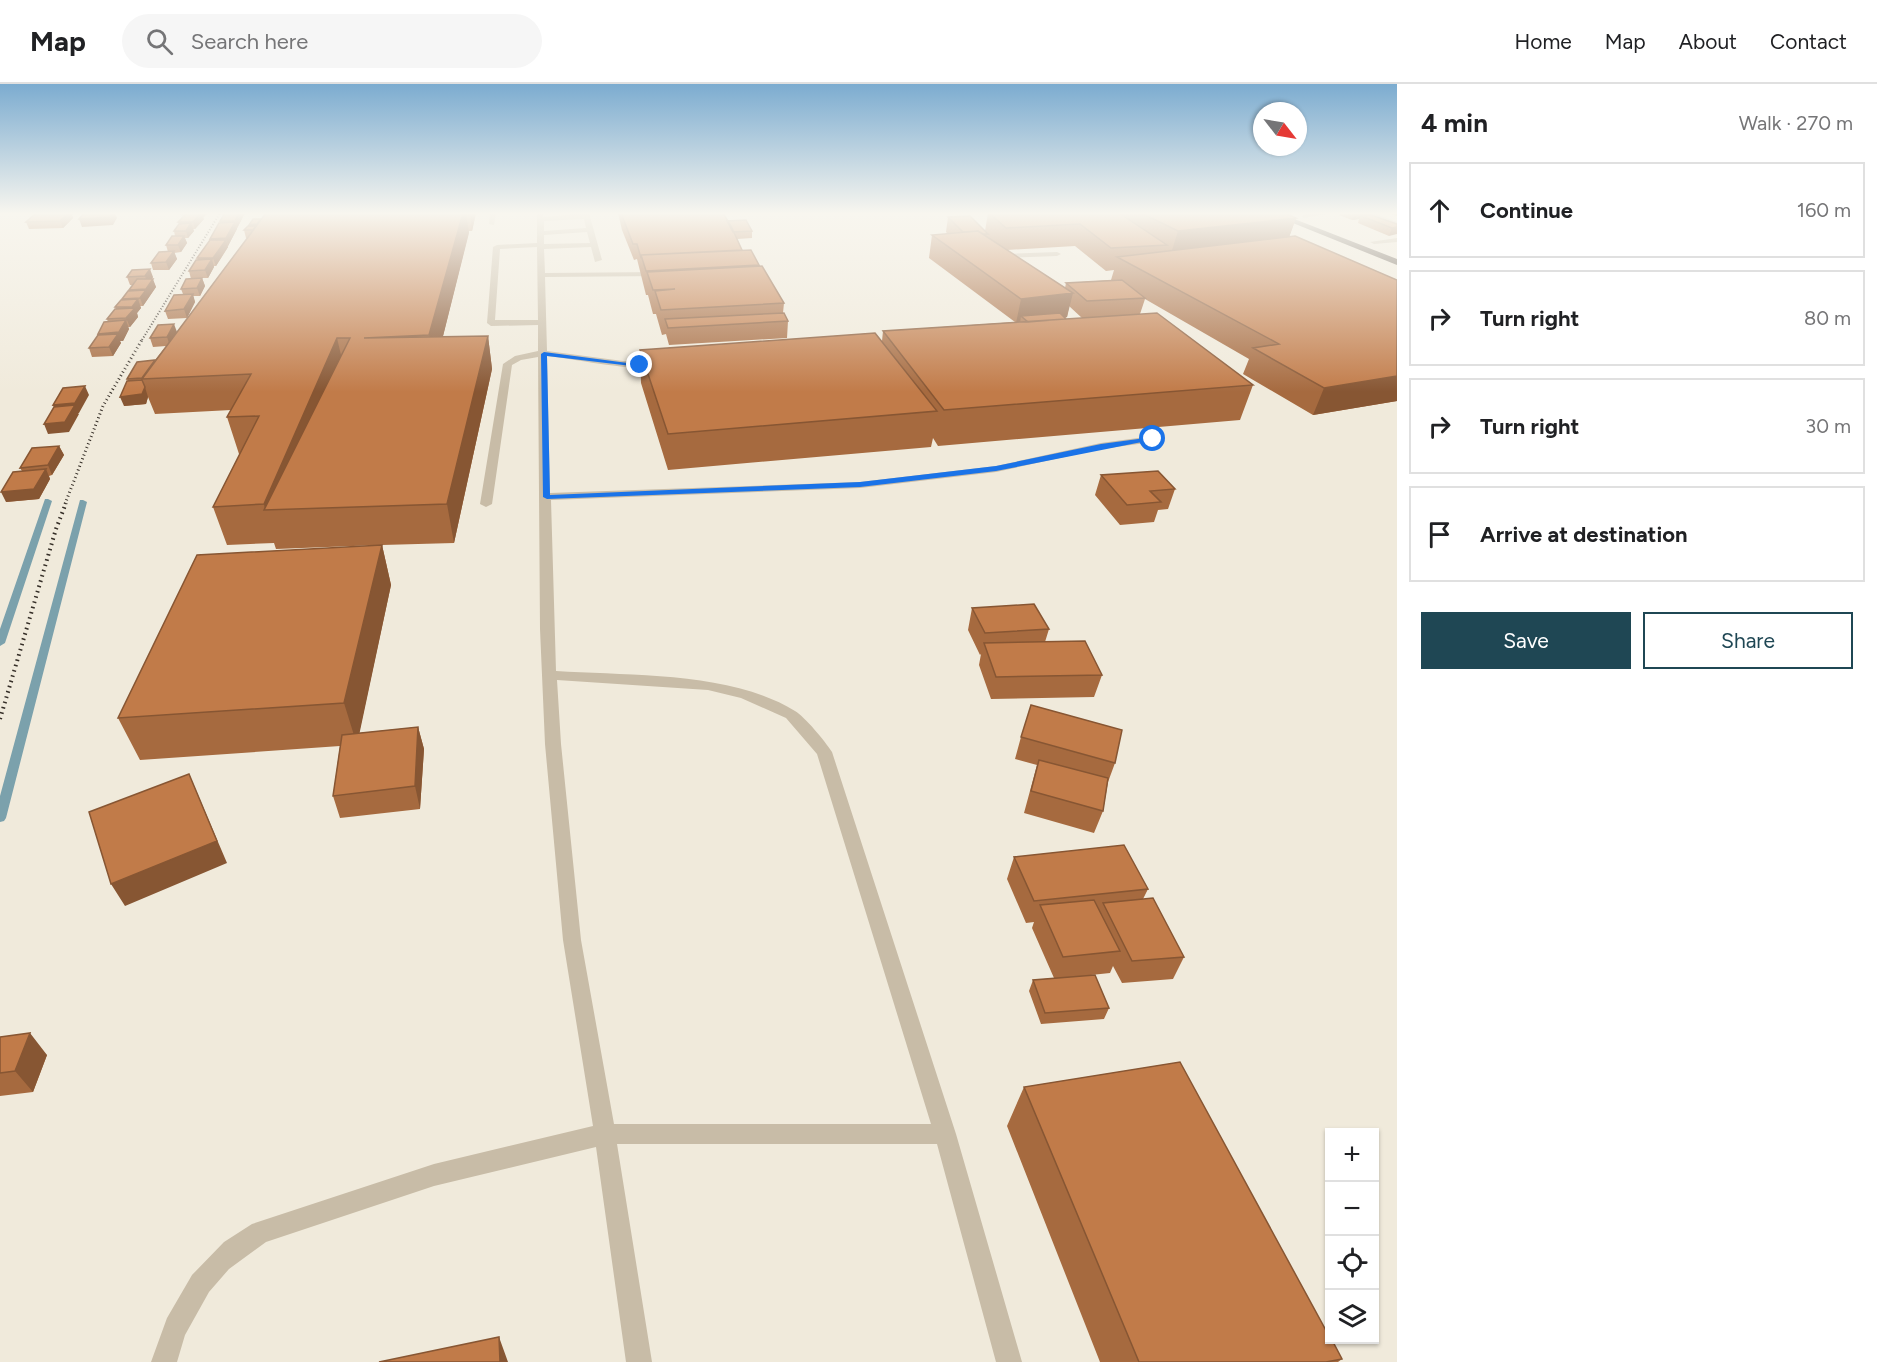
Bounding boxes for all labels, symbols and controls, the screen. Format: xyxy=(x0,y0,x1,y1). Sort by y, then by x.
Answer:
search box xyxy=(122,14,542,68)
text: Map xyxy=(30,24,86,58)
icon: search xyxy=(143,25,176,58)
text: Search here xyxy=(191,28,308,55)
text: Home xyxy=(1515,29,1572,54)
text: Map xyxy=(1605,29,1646,54)
text: About xyxy=(1679,29,1737,54)
text: Contact xyxy=(1770,29,1847,54)
north arrow xyxy=(1253,102,1307,156)
text: 4 min xyxy=(1421,107,1488,139)
text: Walk · 270 m xyxy=(1739,111,1853,135)
icon: ahead xyxy=(1423,194,1456,227)
text: Continue xyxy=(1480,197,1573,224)
text: 160 m xyxy=(1797,198,1851,222)
icon: right xyxy=(1423,302,1456,335)
text: Turn right xyxy=(1480,305,1579,332)
text: 80 m xyxy=(1804,306,1851,330)
route end xyxy=(626,351,652,377)
icon: right xyxy=(1423,410,1456,443)
text: Turn right xyxy=(1480,413,1579,440)
text: 30 m xyxy=(1805,414,1851,438)
route start xyxy=(1139,425,1165,451)
icon: arrive xyxy=(1423,518,1456,551)
text: Arrive at destination xyxy=(1480,521,1688,548)
button: Save xyxy=(1421,612,1631,669)
button: Share xyxy=(1643,612,1853,669)
map controls xyxy=(1325,1128,1379,1344)
button: + xyxy=(1325,1128,1379,1182)
button: − xyxy=(1325,1182,1379,1236)
button: locate xyxy=(1325,1236,1379,1290)
button: layers xyxy=(1325,1290,1379,1344)

